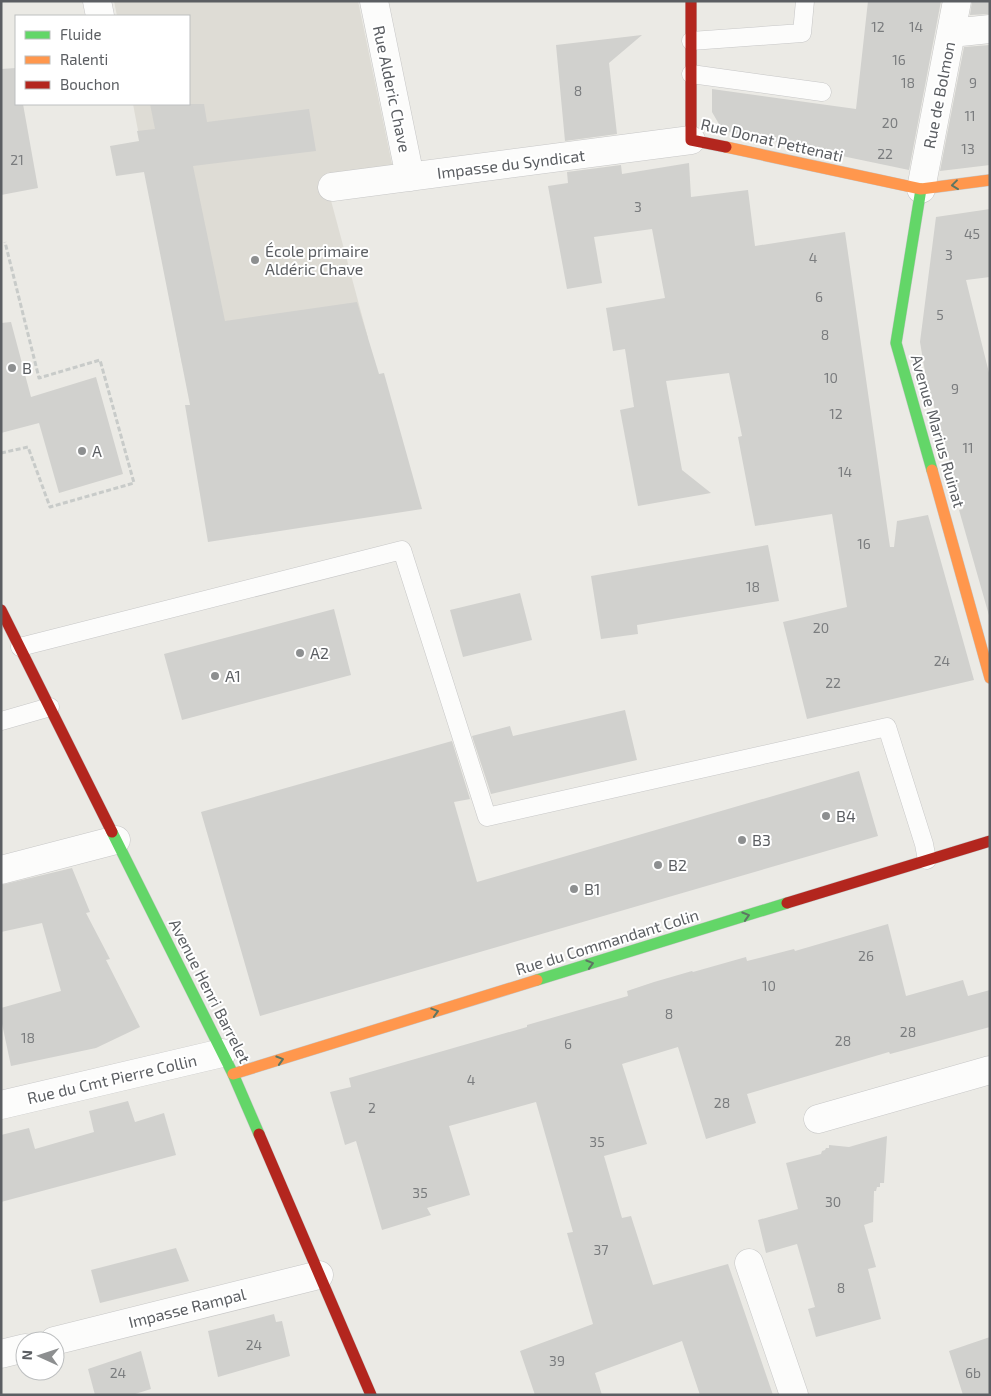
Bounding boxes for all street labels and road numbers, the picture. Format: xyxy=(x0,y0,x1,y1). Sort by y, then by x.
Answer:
street label: Rue Alderic Chave xyxy=(370,24,415,154)
street label: Rue de Bolmon xyxy=(919,40,958,150)
street label: Rue Donat Pettenati xyxy=(699,114,845,165)
street label: Impasse du Syndicat xyxy=(436,145,586,182)
street label: Avenue Marius Ruinat xyxy=(908,352,969,510)
street label: Rue du Commandant Colin xyxy=(513,905,701,978)
street label: Avenue Henri Barrelet xyxy=(166,916,255,1066)
street label: Rue du Cmt Pierre Collin xyxy=(25,1050,199,1107)
street label: Impasse Rampal xyxy=(126,1284,248,1331)

